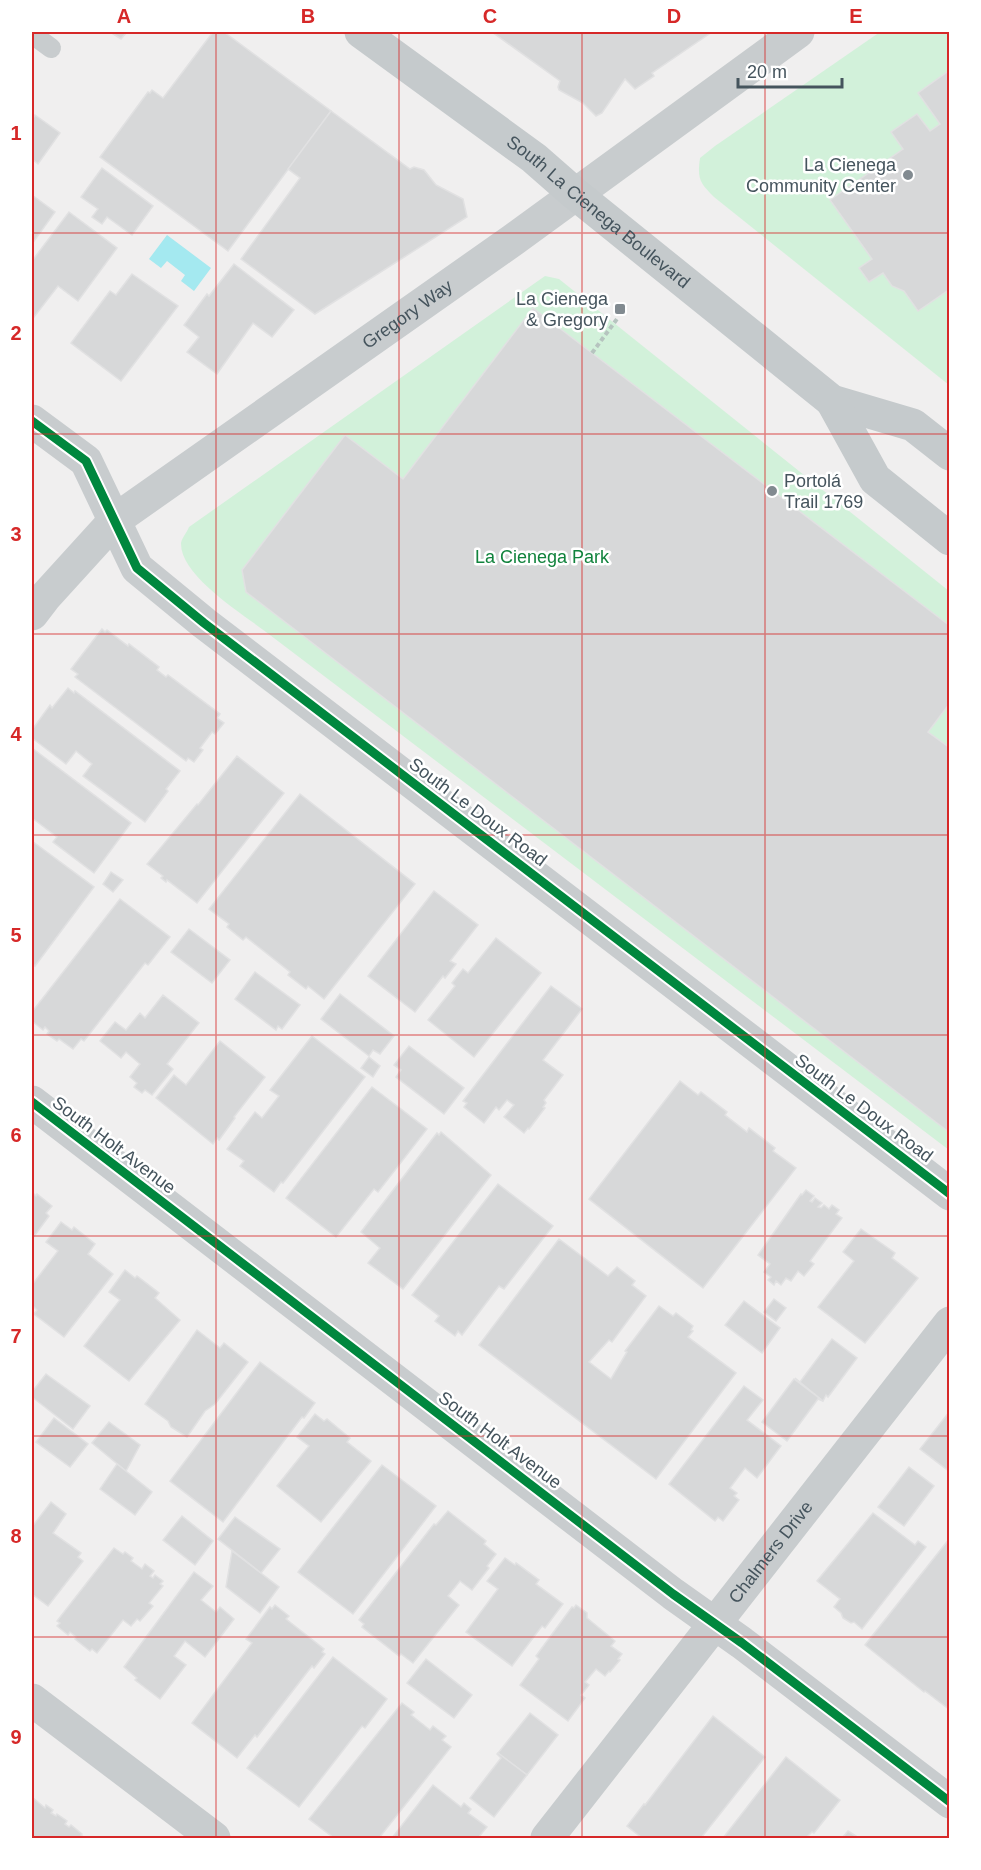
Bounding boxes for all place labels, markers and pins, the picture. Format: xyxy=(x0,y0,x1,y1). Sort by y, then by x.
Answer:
place label: La Cienega Community Center xyxy=(746,155,897,196)
marker: La Cienega Community Center xyxy=(901,168,915,182)
place label: La Cienega & Gregory xyxy=(516,289,609,330)
marker: La Cienega & Gregory xyxy=(613,302,627,316)
place label: Portolá Trail 1769 xyxy=(784,471,863,512)
marker: Portolá Trail 1769 xyxy=(765,484,779,498)

